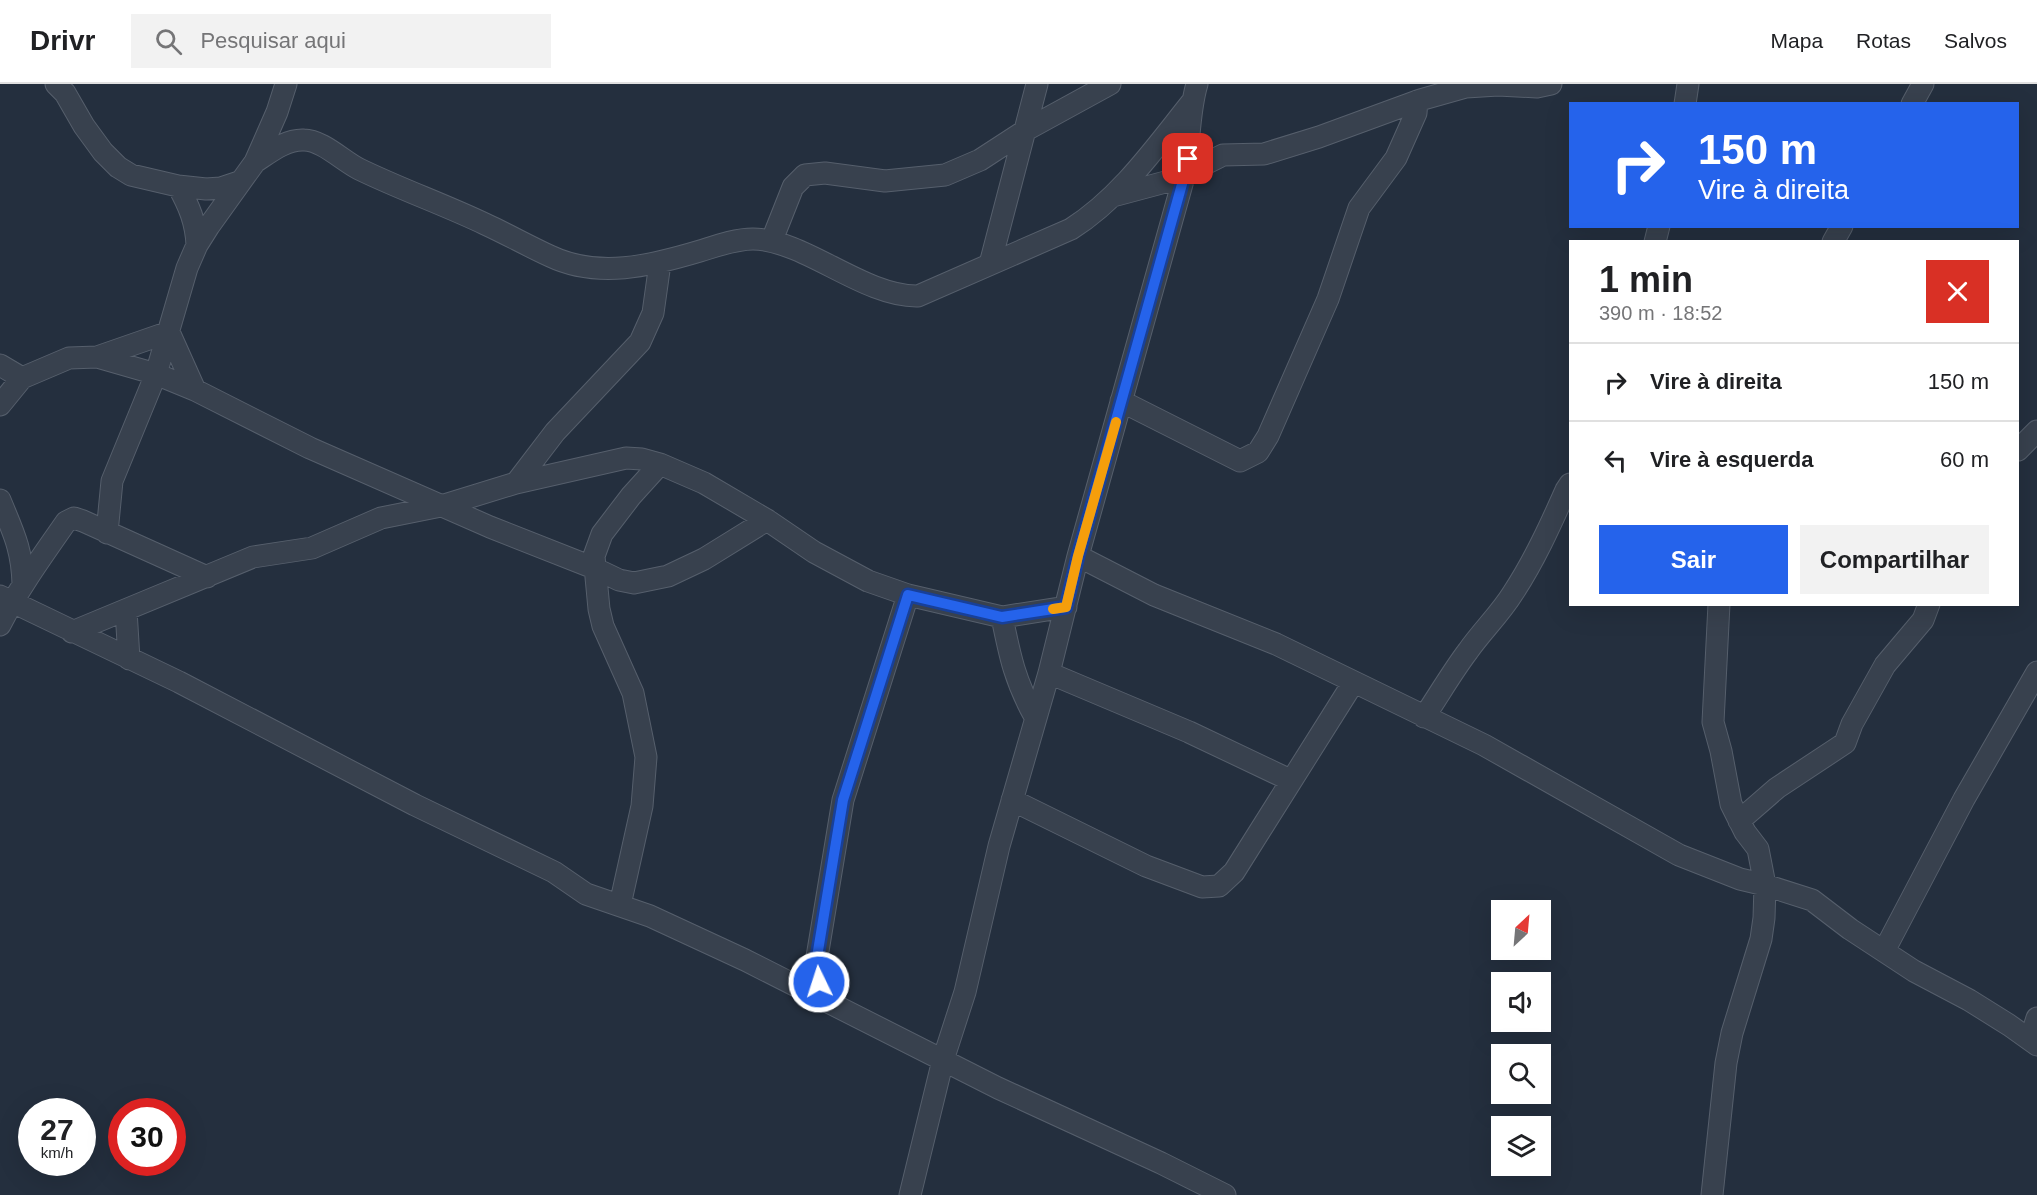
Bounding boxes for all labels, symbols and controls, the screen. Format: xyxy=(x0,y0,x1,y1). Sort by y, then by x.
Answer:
search box xyxy=(131,14,551,68)
text: Drivr xyxy=(30,25,95,56)
icon: search xyxy=(152,25,185,58)
text: Pesquisar aqui xyxy=(200,28,346,53)
text: Mapa xyxy=(1771,29,1823,52)
text: Rotas xyxy=(1856,29,1911,52)
text: Salvos xyxy=(1944,29,2007,52)
icon: right xyxy=(1599,126,1677,204)
text: 150 m xyxy=(1698,126,1817,173)
pin xyxy=(1162,133,1213,184)
icon: arrive xyxy=(1171,142,1204,175)
text: Vire à direita xyxy=(1698,175,1849,205)
text: 1 min xyxy=(1599,259,1693,300)
button: close xyxy=(1926,260,1989,323)
text: 390 m · 18:52 xyxy=(1599,302,1722,324)
icon: right xyxy=(1599,366,1632,399)
text: Vire à direita xyxy=(1650,369,1782,394)
text: 150 m xyxy=(1928,369,1989,394)
icon: left xyxy=(1599,444,1632,477)
text: Vire à esquerda xyxy=(1650,447,1813,472)
text: 60 m xyxy=(1940,447,1989,472)
button: Sair xyxy=(1599,525,1788,594)
button: Compartilhar xyxy=(1800,525,1989,594)
north arrow xyxy=(1491,900,1551,960)
map controls xyxy=(1491,900,1551,1176)
position arrow xyxy=(787,950,851,1014)
button: sound xyxy=(1491,972,1551,1032)
button: search xyxy=(1491,1044,1551,1104)
speed limit sign: 30 xyxy=(108,1098,186,1176)
text: 27 xyxy=(40,1113,74,1146)
button: layers xyxy=(1491,1116,1551,1176)
text: km/h xyxy=(41,1144,73,1161)

